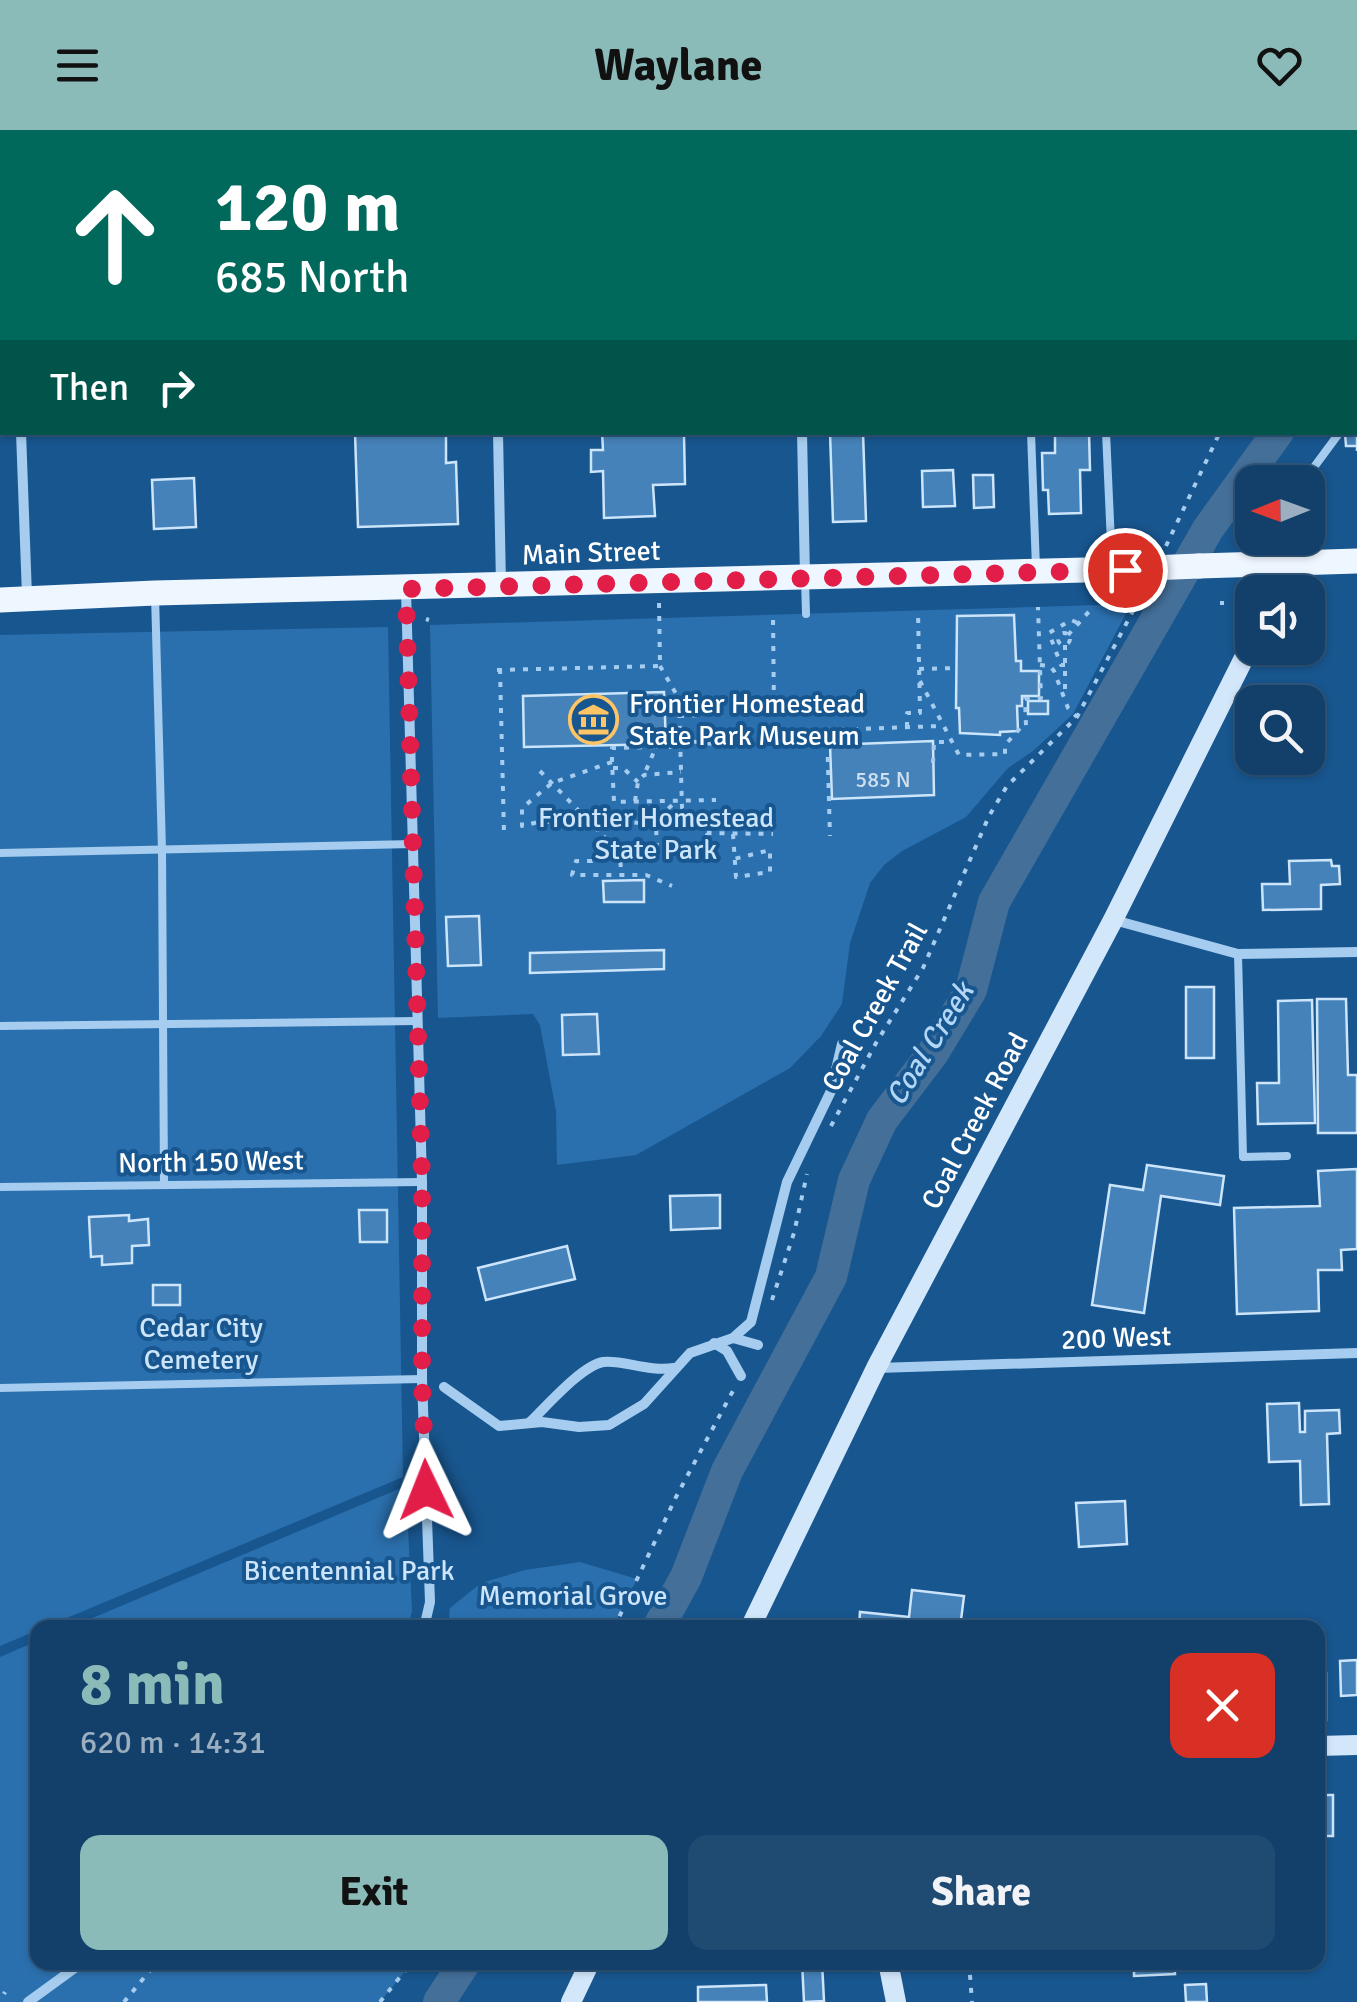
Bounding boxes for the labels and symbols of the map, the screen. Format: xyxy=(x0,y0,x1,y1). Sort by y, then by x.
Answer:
north arrow xyxy=(1235,465,1325,555)
pin xyxy=(1083,528,1168,613)
street label: Main Street xyxy=(521,534,661,572)
place label: Frontier Homestead State Park Museum xyxy=(629,687,865,753)
museum icon: Frontier Homestead State Park Museum xyxy=(568,694,620,746)
house number: 585 N xyxy=(855,766,911,793)
park label: Frontier Homestead State Park xyxy=(538,801,774,867)
street label: Coal Creek Trail xyxy=(815,917,935,1097)
water label: Coal Creek xyxy=(878,976,982,1112)
street label: Coal Creek Road xyxy=(914,1027,1036,1215)
street label: North 150 West xyxy=(118,1143,304,1181)
park label: Cedar City Cemetery xyxy=(139,1311,263,1377)
street label: 200 West xyxy=(1060,1319,1172,1357)
position arrow xyxy=(374,1438,478,1542)
park label: Bicentennial Park xyxy=(244,1554,454,1588)
park label: Memorial Grove xyxy=(479,1579,667,1613)

